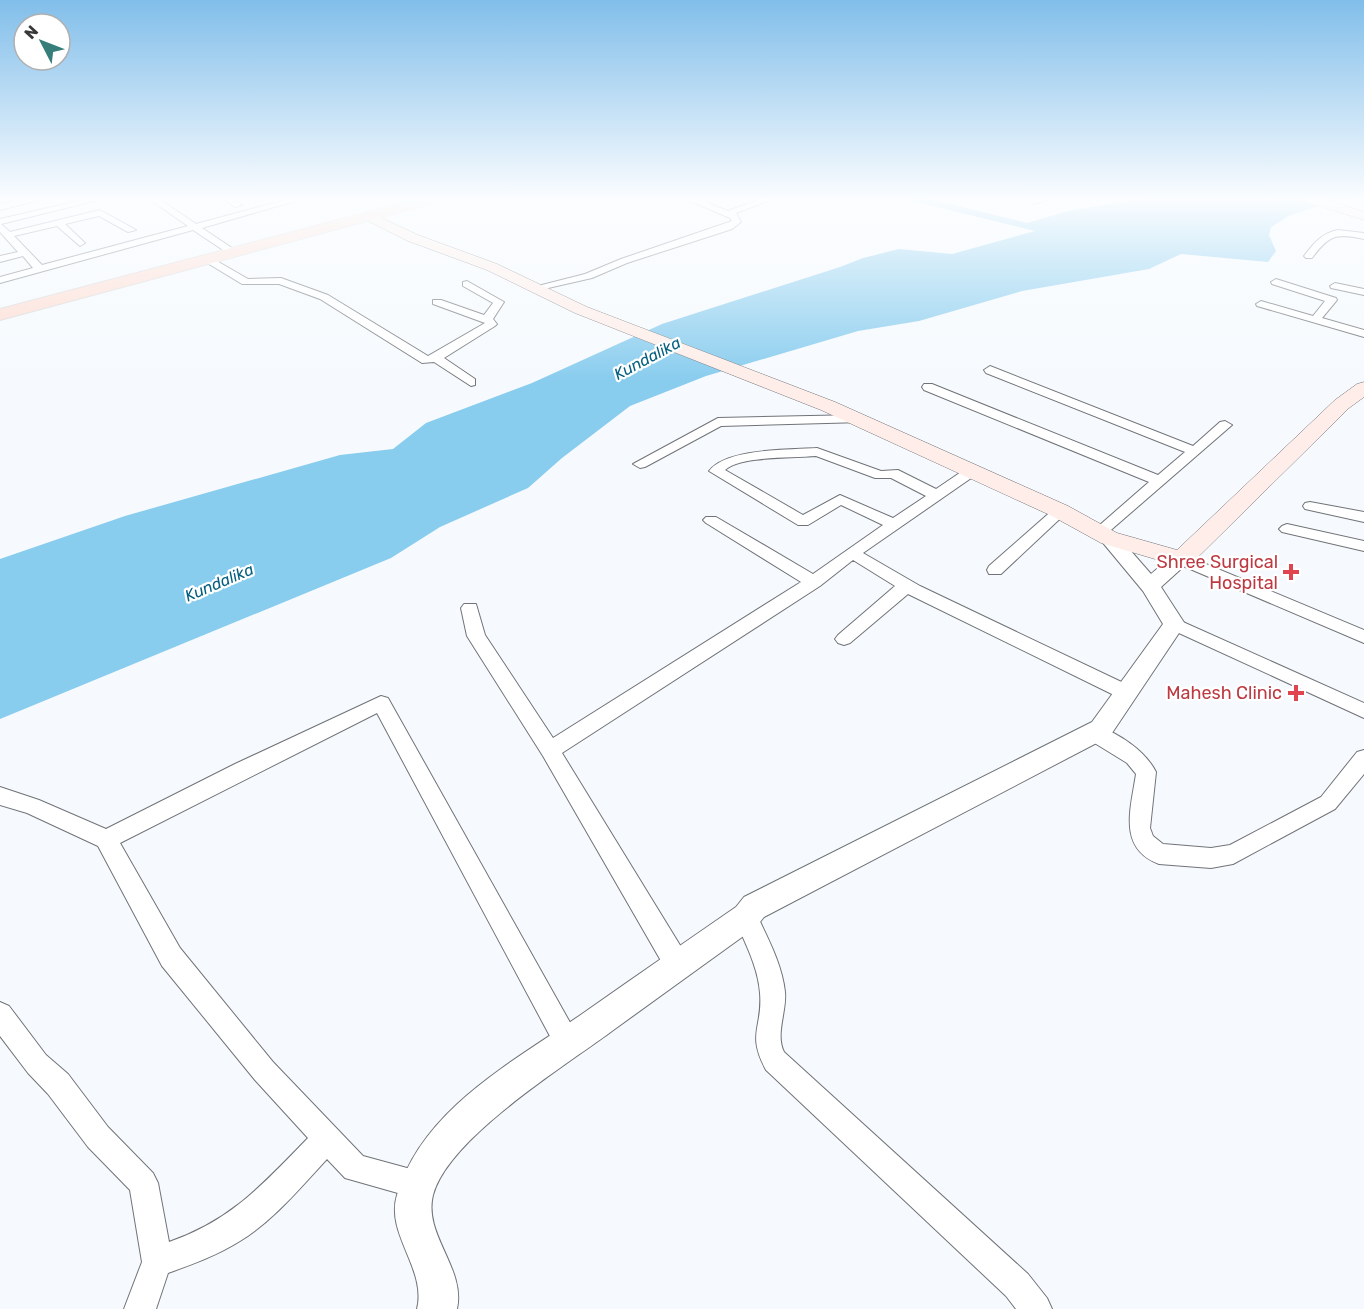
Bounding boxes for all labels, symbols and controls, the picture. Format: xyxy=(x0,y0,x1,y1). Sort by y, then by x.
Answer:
north arrow xyxy=(12,12,72,72)
text: N xyxy=(20,22,42,43)
water label: Kundalika xyxy=(611,333,684,384)
place label: Shree Surgical Hospital xyxy=(1157,551,1278,594)
water label: Kundalika xyxy=(182,559,256,605)
marker: Shree Surgical Hospital xyxy=(1282,563,1300,581)
place label: Mahesh Clinic xyxy=(1166,682,1282,704)
marker: Mahesh Clinic xyxy=(1287,684,1305,702)

